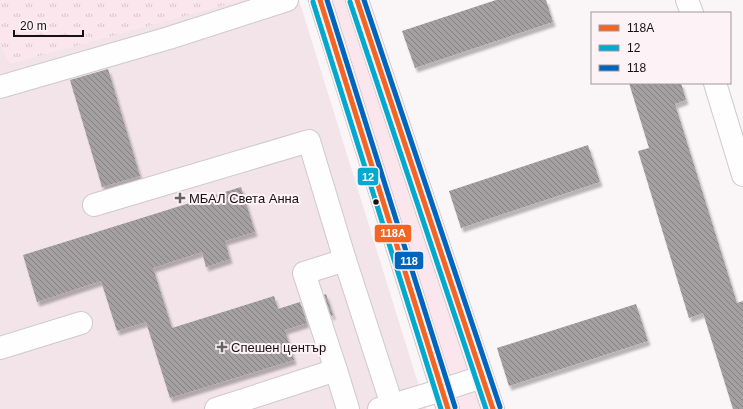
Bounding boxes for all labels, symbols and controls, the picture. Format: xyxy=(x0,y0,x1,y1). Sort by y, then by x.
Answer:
scale bar xyxy=(14,12,83,38)
legend xyxy=(591,12,731,84)
text: 20 m xyxy=(20,19,47,33)
text: 118А xyxy=(627,21,654,35)
text: 12 xyxy=(627,41,641,55)
text: 118 xyxy=(627,61,646,75)
line badge: 12 xyxy=(357,167,379,186)
text: 12 xyxy=(362,171,374,183)
place label: МБАЛ Света Анна xyxy=(189,191,300,206)
marker: МБАЛ Света Анна xyxy=(174,192,186,204)
unlabelled marker xyxy=(371,197,381,207)
line badge: 118А xyxy=(374,224,412,243)
text: 118А xyxy=(380,227,406,239)
line badge: 118 xyxy=(394,251,424,270)
text: 118 xyxy=(400,255,418,267)
place label: Спешен център xyxy=(231,340,326,355)
marker: Спешен център xyxy=(216,341,228,353)

